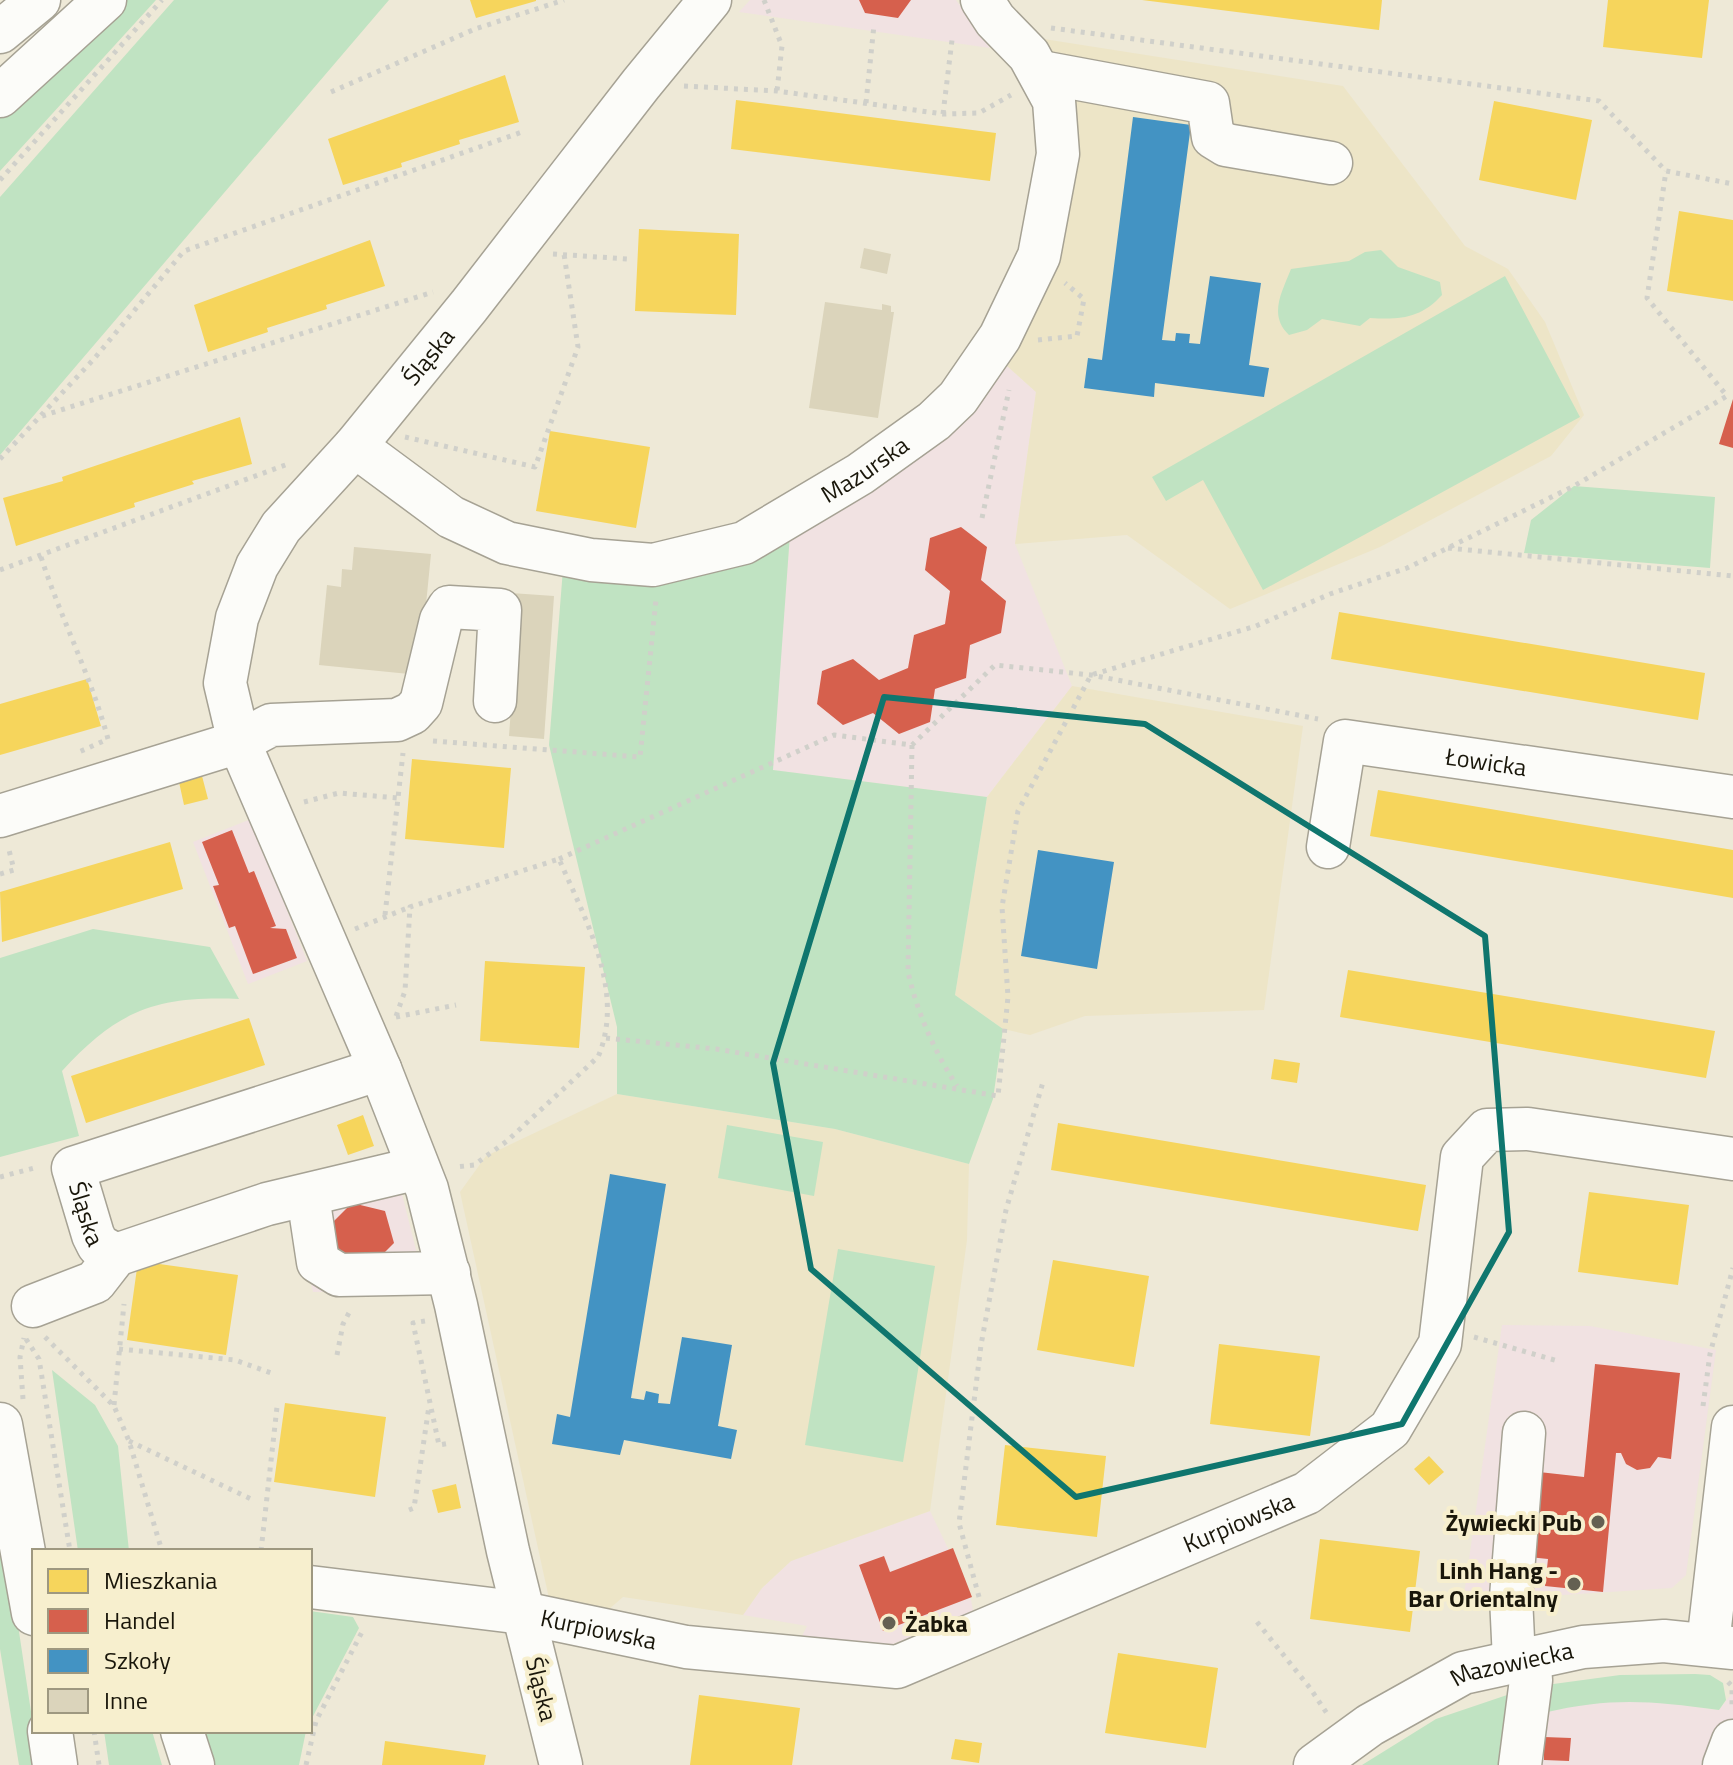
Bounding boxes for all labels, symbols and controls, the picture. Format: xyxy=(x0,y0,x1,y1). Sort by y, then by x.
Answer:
street label: Śląska xyxy=(393,320,463,393)
street label: Mazurska xyxy=(814,427,916,511)
street label: Łowicka xyxy=(1442,738,1529,785)
street label: Śląska xyxy=(60,1177,114,1252)
street label: Kurpiowska xyxy=(1177,1483,1300,1562)
place label: Żywiecki Pub xyxy=(1445,1504,1582,1540)
marker: Żywiecki Pub xyxy=(1589,1513,1607,1531)
legend xyxy=(32,1549,312,1733)
place label: Linh Hang - Bar Orientalny xyxy=(1408,1552,1558,1616)
text: Mieszkania xyxy=(104,1562,217,1598)
marker: Linh Hang - Bar Orientalny xyxy=(1565,1575,1583,1593)
street label: Kurpiowska xyxy=(537,1599,660,1658)
text: Handel xyxy=(104,1602,175,1638)
place label: Żabka xyxy=(905,1605,968,1641)
marker: Żabka xyxy=(880,1614,898,1632)
street label: Mazowiecka xyxy=(1443,1632,1576,1695)
text: Szkoły xyxy=(104,1642,171,1678)
street label: Śląska xyxy=(517,1653,567,1725)
text: Inne xyxy=(104,1682,148,1718)

